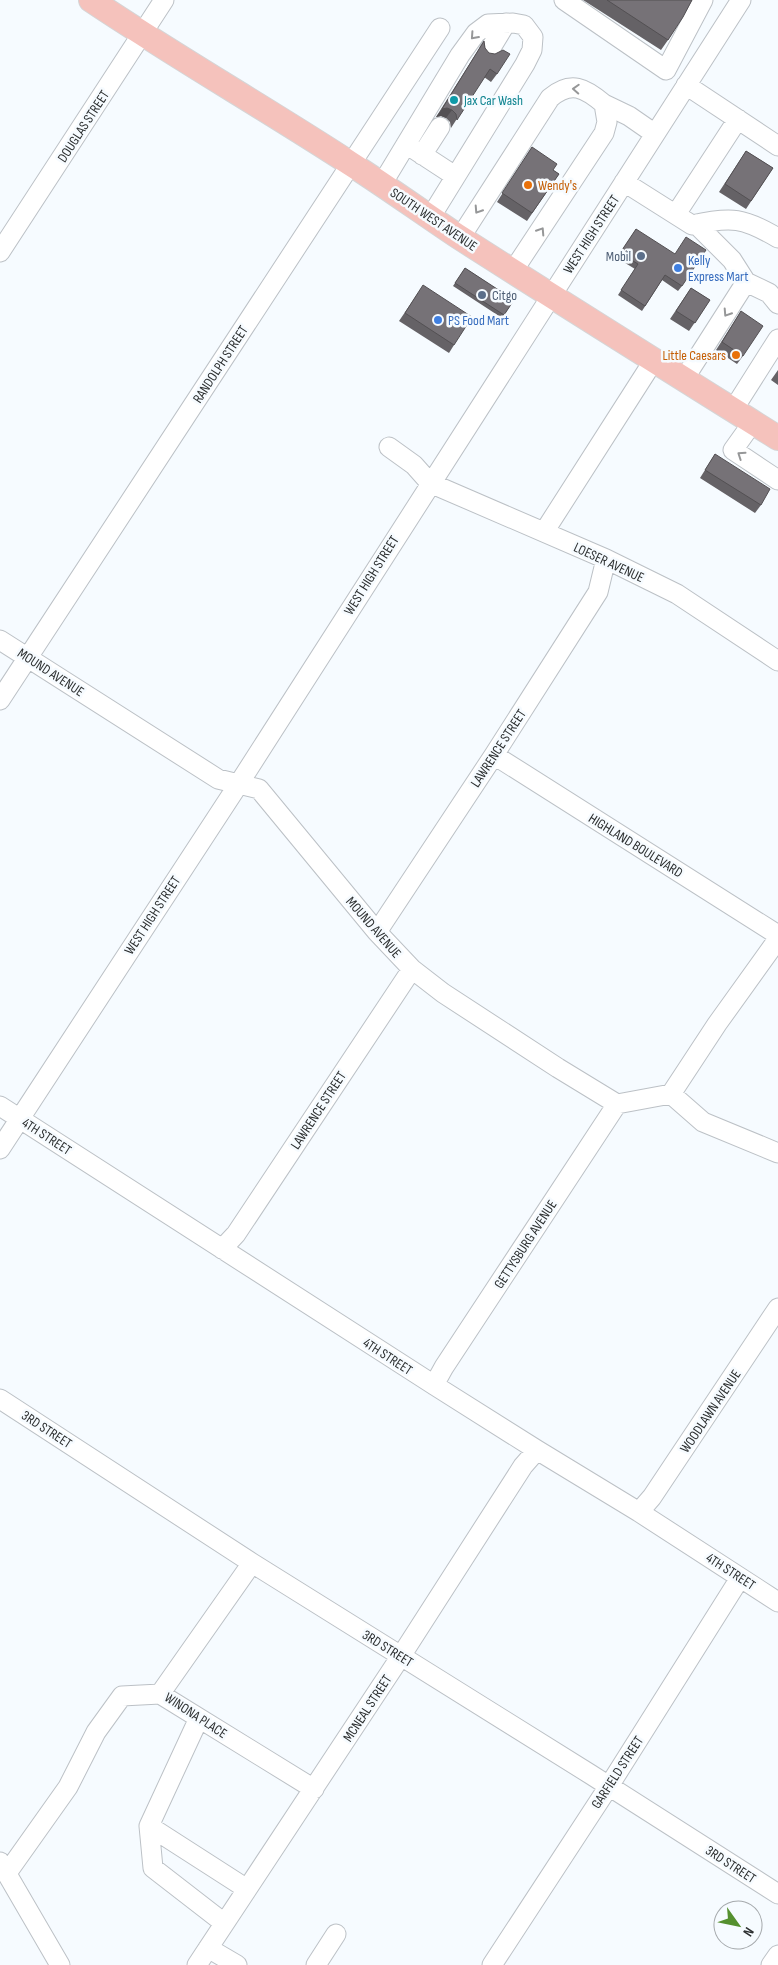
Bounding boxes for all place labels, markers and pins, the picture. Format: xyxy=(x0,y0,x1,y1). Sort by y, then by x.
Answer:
place label: Jax Car Wash xyxy=(463,92,523,109)
marker: Jax Car Wash xyxy=(448,94,460,106)
place label: Wendy's xyxy=(538,177,577,194)
marker: Wendy's xyxy=(522,179,534,191)
place label: Mobil xyxy=(606,248,631,265)
marker: Mobil xyxy=(635,250,647,262)
place label: Kelly Express Mart xyxy=(688,252,749,285)
marker: Kelly Express Mart xyxy=(672,262,684,274)
place label: Citgo xyxy=(492,287,517,304)
marker: Citgo xyxy=(476,289,488,301)
place label: PS Food Mart xyxy=(448,312,509,329)
marker: PS Food Mart xyxy=(432,314,444,326)
place label: Little Caesars xyxy=(662,347,726,364)
marker: Little Caesars xyxy=(730,349,742,361)

